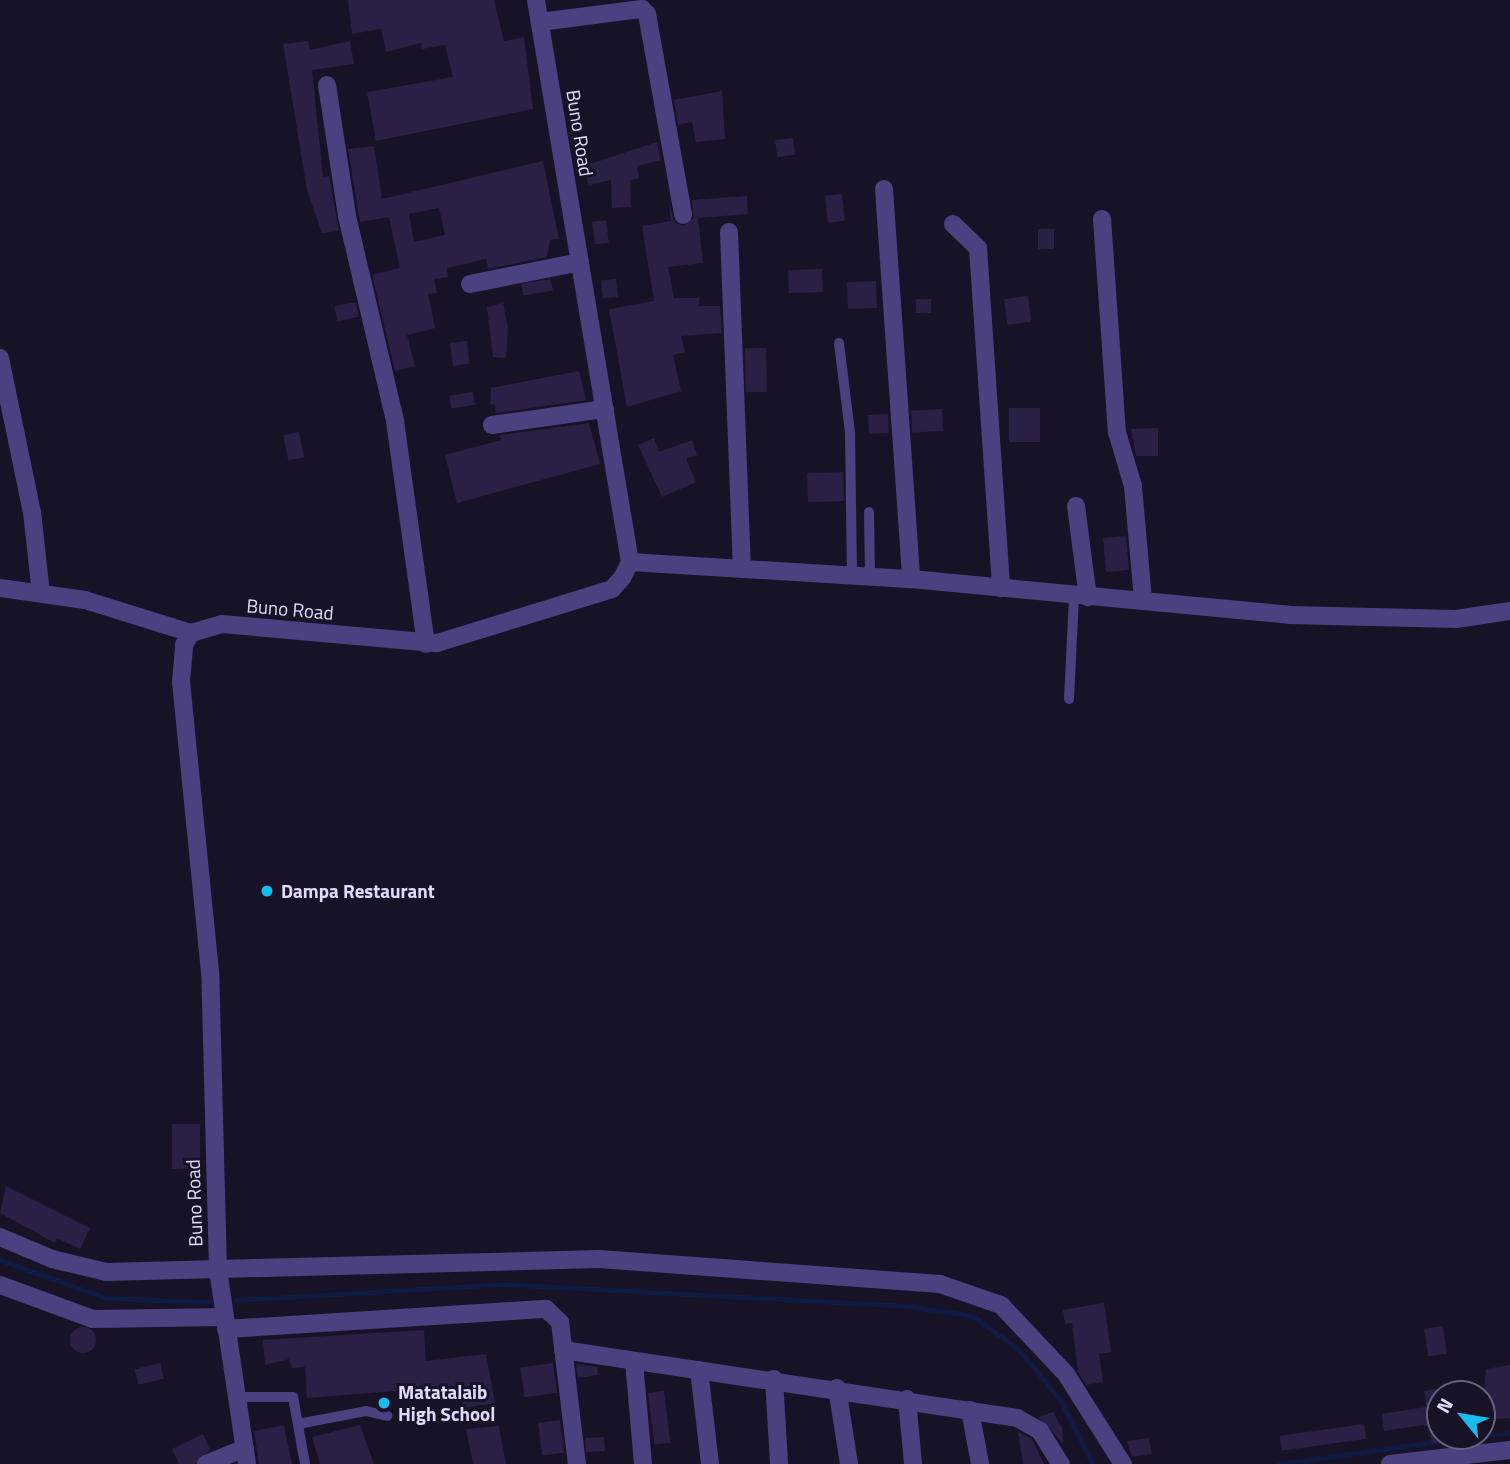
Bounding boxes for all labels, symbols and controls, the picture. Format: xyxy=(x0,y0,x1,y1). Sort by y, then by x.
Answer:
street label: Buno Road xyxy=(562,88,598,178)
street label: Buno Road xyxy=(246,594,334,624)
place label: Dampa Restaurant xyxy=(281,880,435,902)
marker: Dampa Restaurant xyxy=(259,883,275,899)
street label: Buno Road xyxy=(181,1159,207,1247)
north arrow xyxy=(1426,1380,1496,1450)
place label: Matatalaib High School xyxy=(398,1381,495,1425)
text: N xyxy=(1428,1392,1460,1418)
marker: Matatalaib High School xyxy=(376,1395,392,1411)

